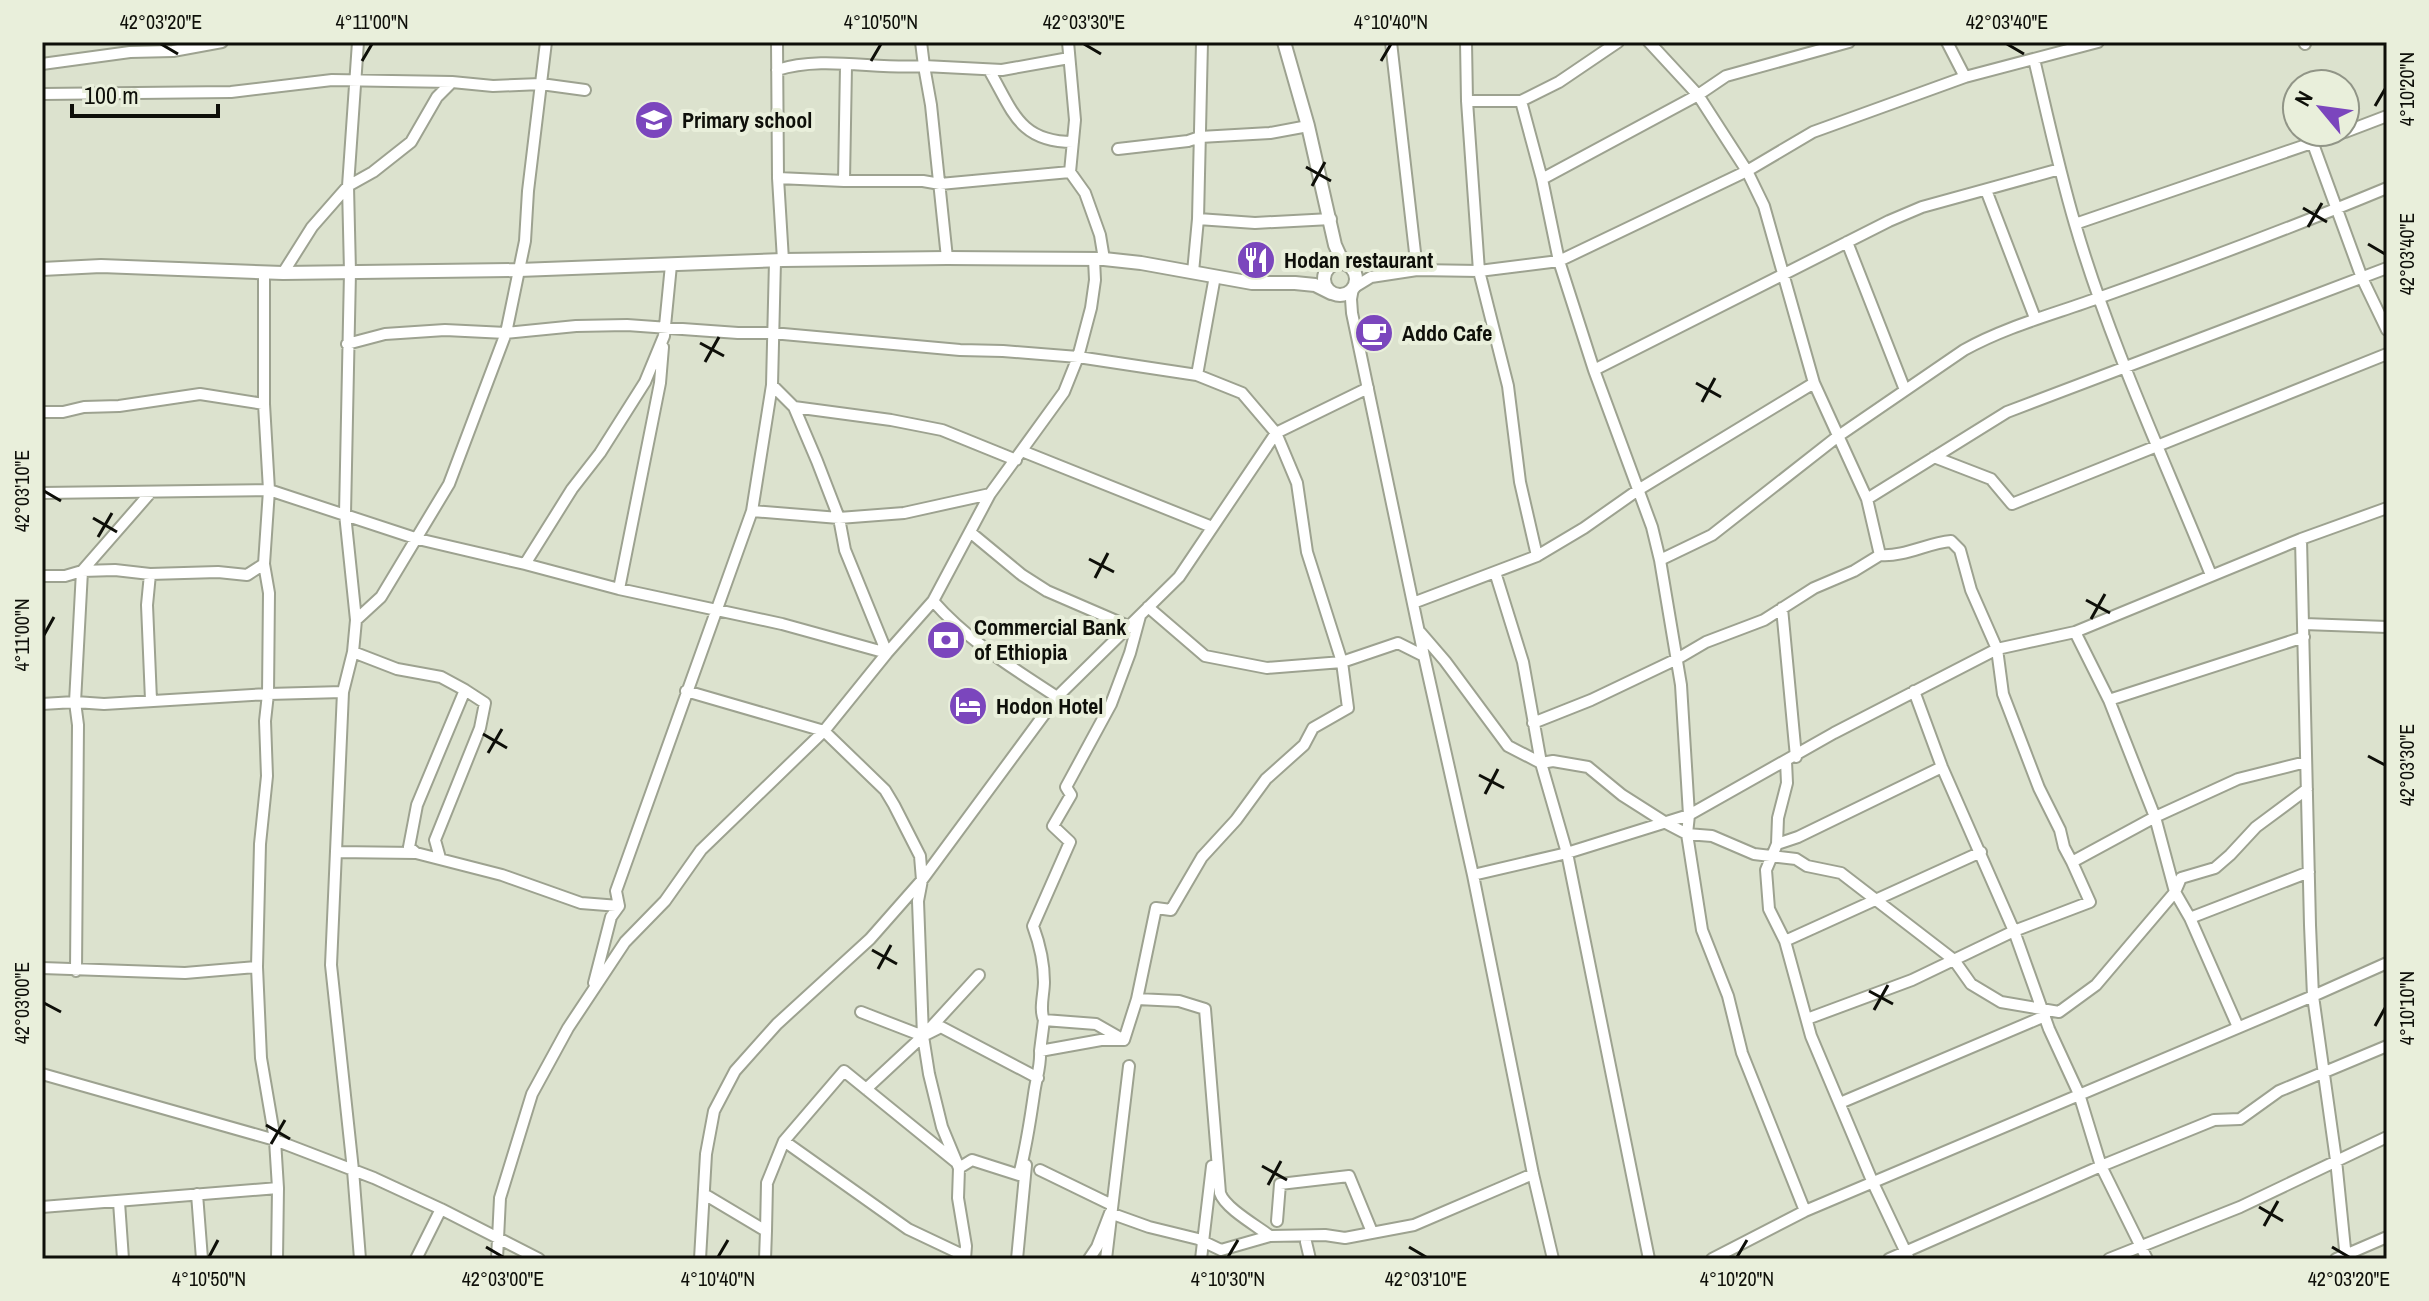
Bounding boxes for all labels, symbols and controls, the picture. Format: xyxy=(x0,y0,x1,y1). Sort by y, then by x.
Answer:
text: 42°03'20"E xyxy=(120,8,202,35)
text: 4°11'00"N xyxy=(335,8,409,35)
text: 4°10'50"N xyxy=(844,8,918,35)
text: 42°03'30"E xyxy=(1043,8,1125,35)
text: 4°10'40"N xyxy=(1354,8,1428,35)
text: 42°03'40"E xyxy=(1966,8,2048,35)
text: 4°10'20"N xyxy=(2393,52,2420,126)
scale bar xyxy=(72,68,218,118)
north arrow xyxy=(2281,68,2361,148)
text: 100 m xyxy=(84,79,139,111)
text: N xyxy=(2287,85,2320,111)
school or university icon: Primary school xyxy=(633,99,675,141)
place label: Primary school xyxy=(682,105,812,135)
text: 42°03'40"E xyxy=(2393,213,2420,295)
restaurant icon: Hodan restaurant xyxy=(1235,239,1277,281)
place label: Hodan restaurant xyxy=(1284,245,1433,275)
cafe icon: Addo Cafe xyxy=(1353,312,1395,354)
place label: Addo Cafe xyxy=(1402,318,1492,348)
text: 42°03'10"E xyxy=(8,450,35,532)
text: 4°11'00"N xyxy=(8,598,35,672)
place label: Commercial Bank of Ethiopia xyxy=(974,612,1127,667)
bank icon: Commercial Bank of Ethiopia xyxy=(925,619,967,661)
hotel icon: Hodon Hotel xyxy=(947,685,989,727)
place label: Hodon Hotel xyxy=(996,691,1103,721)
text: 42°03'30"E xyxy=(2393,724,2420,806)
text: 42°03'00"E xyxy=(8,962,35,1044)
text: 4°10'10"N xyxy=(2393,971,2420,1045)
text: 4°10'50"N xyxy=(172,1265,246,1292)
text: 42°03'00"E xyxy=(462,1265,544,1292)
text: 4°10'40"N xyxy=(681,1265,755,1292)
text: 4°10'30"N xyxy=(1191,1265,1265,1292)
text: 42°03'10"E xyxy=(1385,1265,1467,1292)
text: 4°10'20"N xyxy=(1700,1265,1774,1292)
text: 42°03'20"E xyxy=(2308,1265,2390,1292)

